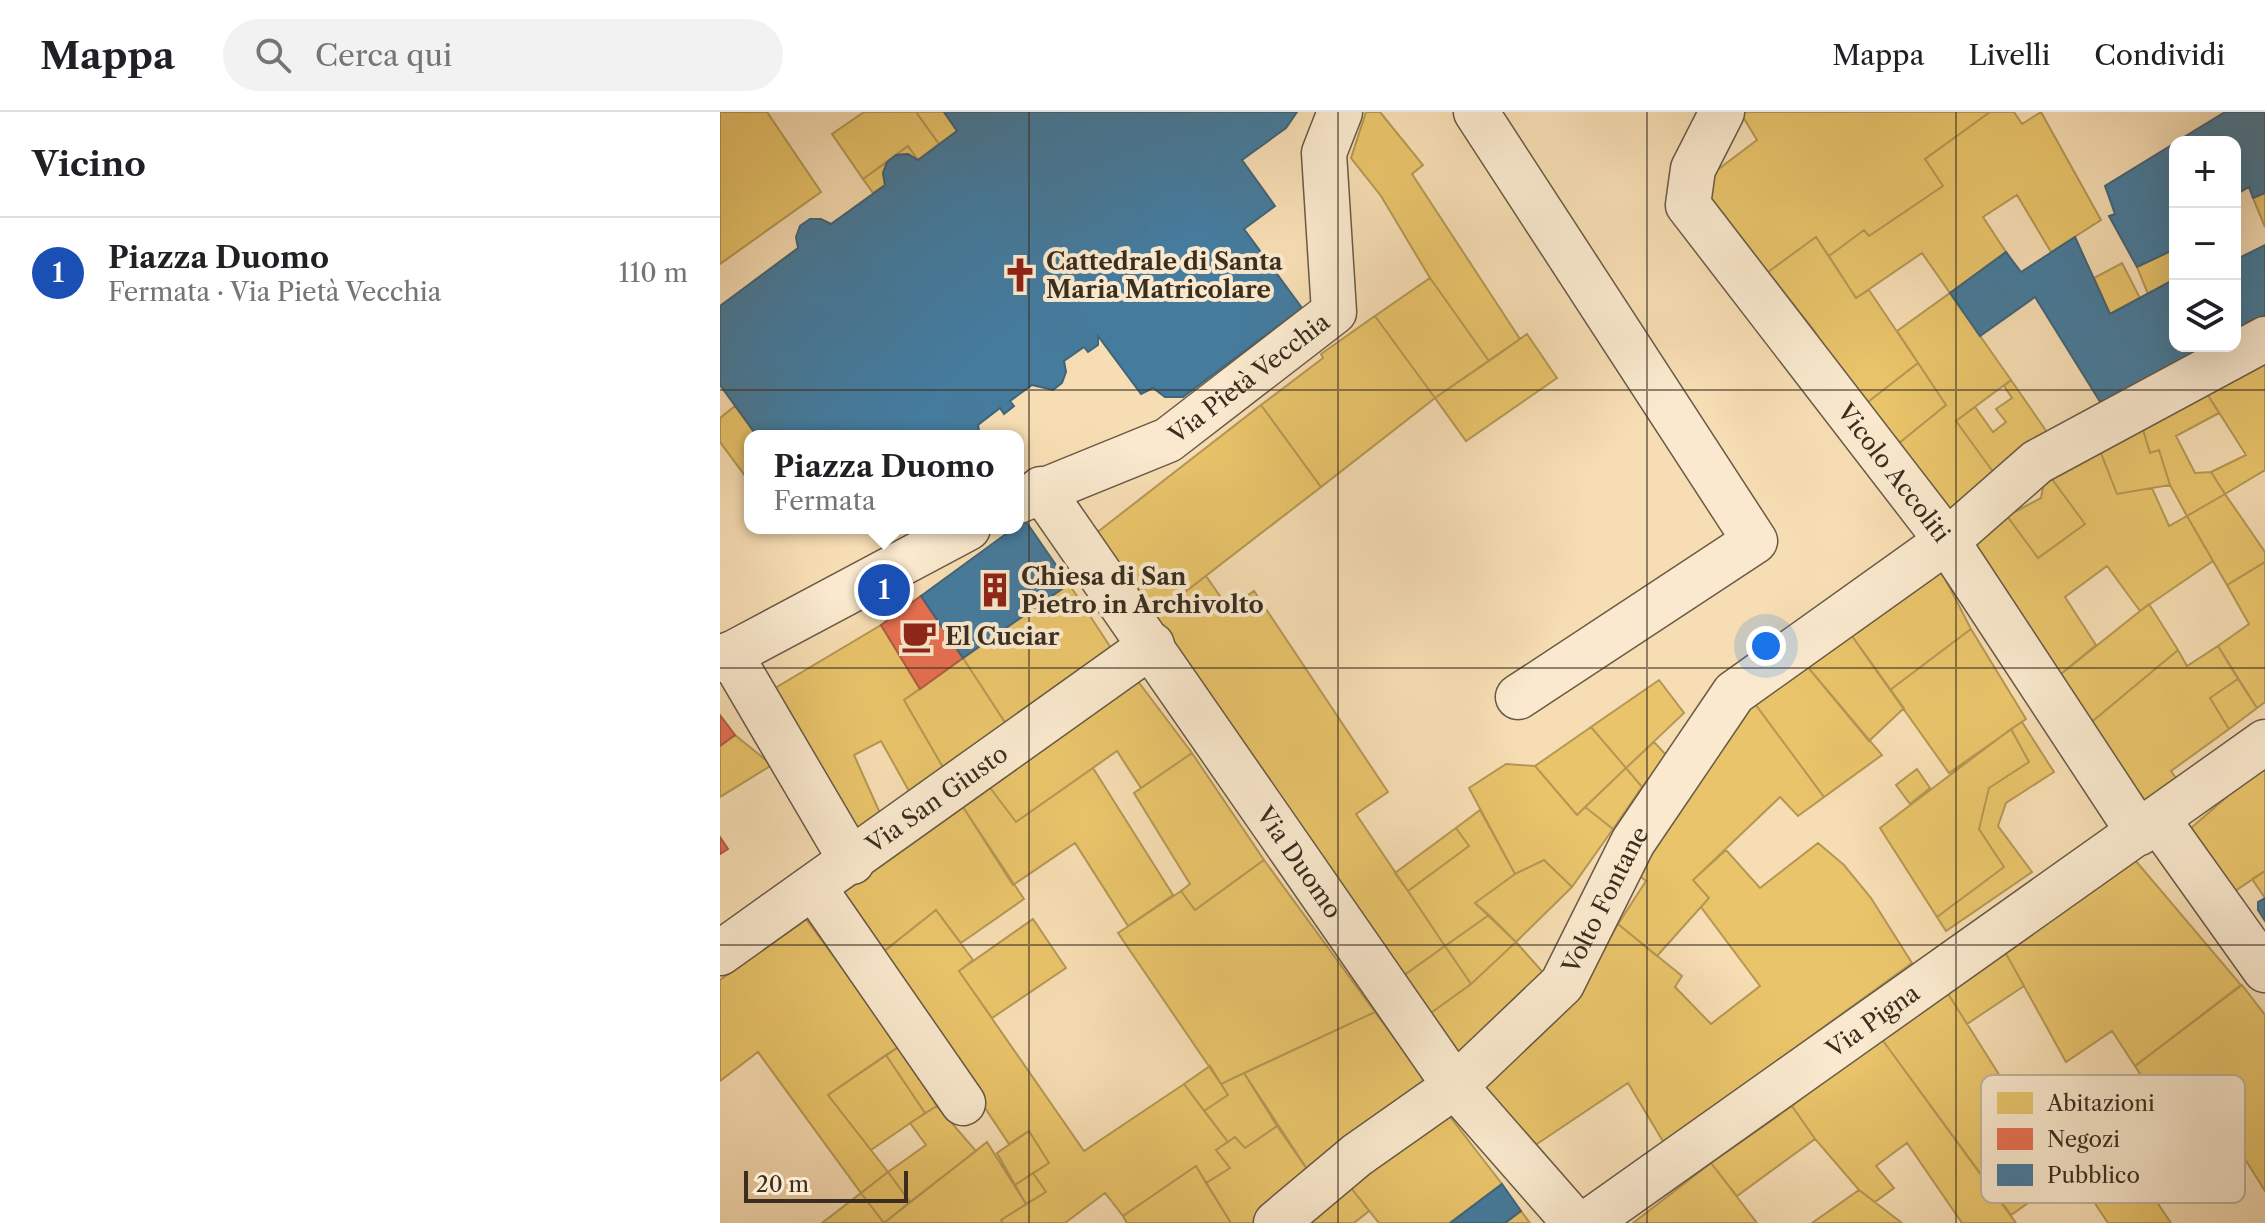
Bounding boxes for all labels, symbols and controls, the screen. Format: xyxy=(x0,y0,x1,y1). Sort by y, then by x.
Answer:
search box xyxy=(223,19,783,91)
text: Mappa xyxy=(40,32,175,79)
icon: search xyxy=(251,33,295,77)
text: Cerca qui xyxy=(315,37,452,74)
text: Mappa xyxy=(1832,38,1924,72)
text: Livelli xyxy=(1968,38,2050,72)
text: Condividi xyxy=(2094,38,2225,72)
map controls xyxy=(2169,136,2241,352)
button: + xyxy=(2169,136,2241,208)
text: Vicino xyxy=(32,143,146,185)
button: − xyxy=(2169,208,2241,280)
text: Piazza Duomo xyxy=(108,239,329,276)
place label: Cattedrale di Santa Maria Matricolare xyxy=(1046,247,1284,304)
church icon: Cattedrale di Santa Maria Matricolare xyxy=(1001,256,1039,294)
text: 1 xyxy=(52,257,64,289)
text: 110 m xyxy=(619,257,688,289)
text: Fermata · Via Pietà Vecchia xyxy=(108,276,441,308)
button: layers xyxy=(2169,280,2241,352)
street label: Via Pietà Vecchia xyxy=(1162,306,1335,449)
street label: Vicolo Accoliti xyxy=(1831,397,1957,547)
popup xyxy=(744,430,1024,534)
text: Piazza Duomo xyxy=(773,448,995,485)
text: Fermata xyxy=(773,485,876,517)
pin: 1 xyxy=(858,560,910,620)
place label: Chiesa di San Pietro in Archivolto xyxy=(1021,562,1264,619)
building icon: Chiesa di San Pietro in Archivolto xyxy=(976,571,1014,609)
cafe icon: El Cuciar xyxy=(900,617,938,655)
place label: El Cuciar xyxy=(945,622,1060,651)
your location xyxy=(1746,626,1786,666)
street label: Via San Giusto xyxy=(859,738,1013,859)
street label: Via Duomo xyxy=(1250,800,1349,924)
street label: Volto Fontane xyxy=(1555,821,1654,979)
street label: Via Pigna xyxy=(1820,978,1925,1064)
legend xyxy=(1981,1075,2245,1203)
text: Abitazioni xyxy=(2046,1090,2155,1117)
text: Negozi xyxy=(2047,1126,2120,1153)
text: Pubblico xyxy=(2047,1162,2140,1189)
scale bar xyxy=(744,1167,908,1203)
text: 20 m xyxy=(756,1171,809,1198)

